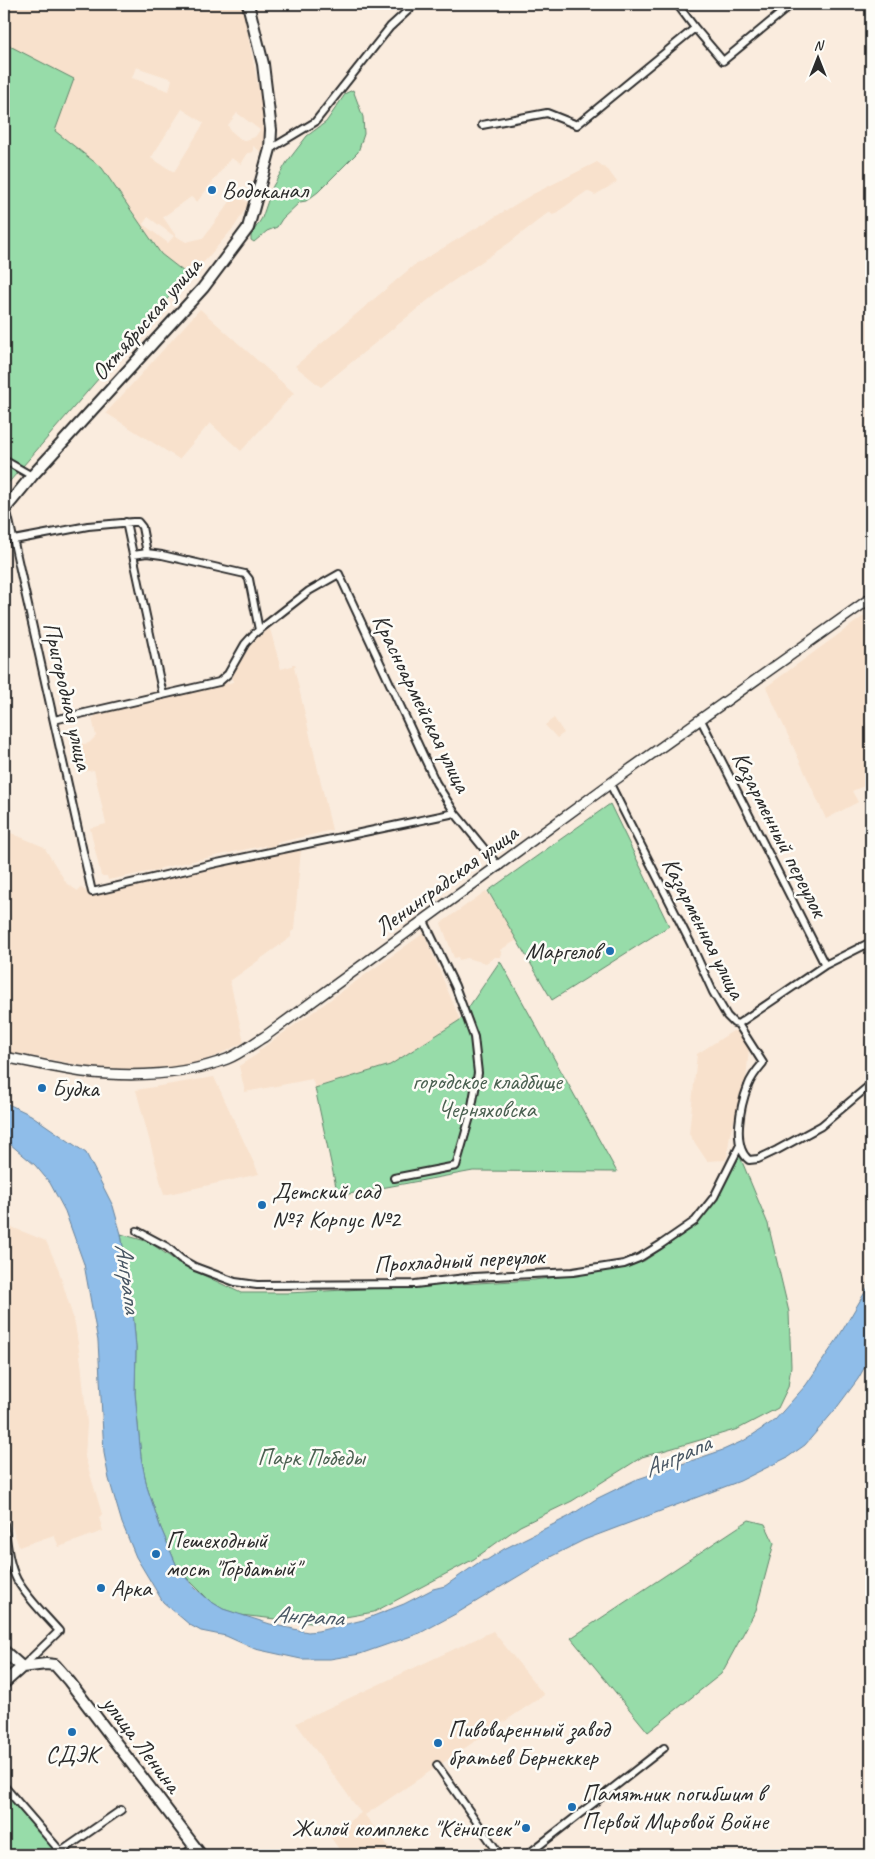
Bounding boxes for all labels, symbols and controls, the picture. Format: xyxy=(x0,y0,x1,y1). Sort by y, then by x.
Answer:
north arrow xyxy=(792,32,842,82)
text: N xyxy=(814,37,825,54)
place label: Водоканал xyxy=(222,175,309,205)
marker: Водоканал xyxy=(206,184,218,196)
street label: Октябрьская улица xyxy=(84,250,209,387)
street label: Красноармейская улица xyxy=(366,609,479,798)
street label: Пригородная улица xyxy=(36,619,100,774)
street label: Казарменный переулок xyxy=(725,746,836,924)
street label: Ленинградская улица xyxy=(368,817,525,942)
street label: Казарменная улица xyxy=(655,852,753,1005)
place label: Маргелов xyxy=(525,936,606,966)
marker: Маргелов xyxy=(604,945,616,957)
park label: городское кладбище Черняховска xyxy=(412,1066,564,1124)
place label: Будка xyxy=(52,1073,100,1103)
marker: Будка xyxy=(36,1082,48,1094)
place label: Детский сад №7 Корпус №2 xyxy=(272,1176,402,1234)
marker: Детский сад №7 Корпус №2 xyxy=(256,1199,268,1211)
street label: Прохладный переулок xyxy=(373,1240,547,1279)
water label: Анграпа xyxy=(107,1241,149,1317)
water label: Анграпа xyxy=(639,1426,717,1485)
park label: Парк Победы xyxy=(257,1442,367,1472)
place label: Пешеходный мост "Горбатый" xyxy=(166,1525,306,1583)
marker: Пешеходный мост "Горбатый" xyxy=(150,1548,162,1560)
place label: Арка xyxy=(111,1573,153,1603)
marker: Арка xyxy=(95,1582,107,1594)
water label: Анграпа xyxy=(272,1598,346,1634)
street label: улица Ленина xyxy=(94,1688,190,1800)
place label: Пивоваренный завод братьев Бернеккер xyxy=(448,1714,612,1772)
marker: СДЭК xyxy=(66,1726,78,1738)
marker: Пивоваренный завод братьев Бернеккер xyxy=(432,1737,444,1749)
place label: СДЭК xyxy=(46,1739,103,1769)
place label: Памятник погибшим в Первой Мировой Войне xyxy=(582,1778,770,1836)
marker: Памятник погибшим в Первой Мировой Войне xyxy=(566,1801,578,1813)
place label: Жилой комплекс "Кёнигсек" xyxy=(292,1813,521,1843)
marker: Жилой комплекс "Кёнигсек" xyxy=(520,1822,532,1834)

